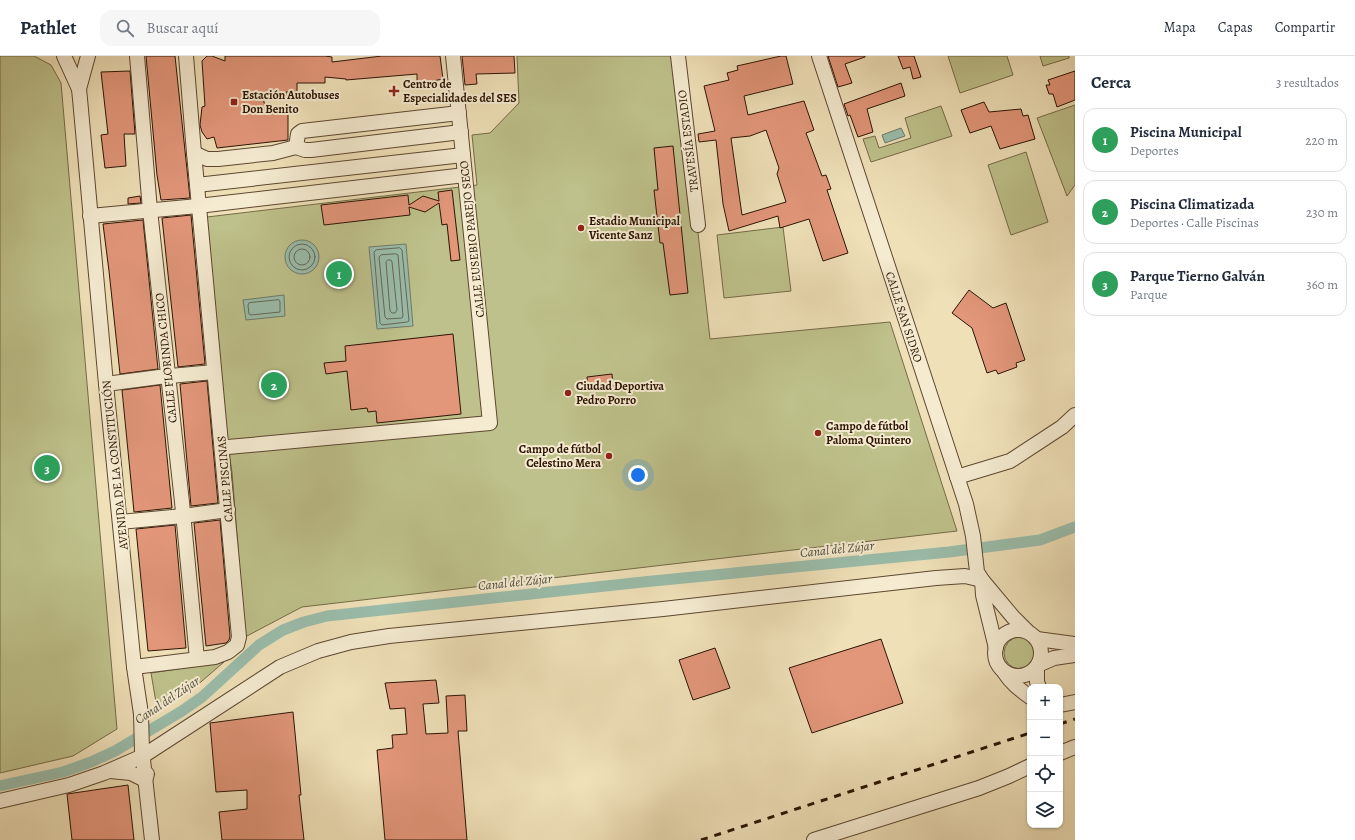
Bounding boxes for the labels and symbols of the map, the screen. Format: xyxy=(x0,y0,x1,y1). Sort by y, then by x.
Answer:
place label: Centro de Especialidades del SES xyxy=(403,76,517,106)
marker: Centro de Especialidades del SES xyxy=(388,85,400,97)
place label: Estación Autobuses Don Benito xyxy=(242,87,340,117)
street label: TRAVESÍA ESTADIO xyxy=(674,89,702,193)
marker: Estación Autobuses Don Benito xyxy=(229,97,239,107)
street label: CALLE EUSEBIO PAREJO SECO xyxy=(456,160,488,318)
place label: Estadio Municipal Vicente Sanz xyxy=(588,213,681,243)
marker: Estadio Municipal Vicente Sanz xyxy=(576,223,586,233)
pin: 1 xyxy=(326,259,352,289)
street label: CALLE SAN SIDRO xyxy=(882,269,926,365)
street label: CALLE FLORINDA CHICO xyxy=(151,292,181,424)
pin: 2 xyxy=(261,370,287,400)
place label: Ciudad Deportiva Pedro Porro xyxy=(576,378,664,408)
street label: AVENIDA DE LA CONSTITUCIÓN xyxy=(98,379,132,551)
marker: Ciudad Deportiva Pedro Porro xyxy=(563,388,573,398)
place label: Campo de fútbol Paloma Quintero xyxy=(826,418,911,448)
marker: Campo de fútbol Paloma Quintero xyxy=(813,428,823,438)
street label: CALLE PISCINAS xyxy=(213,435,237,523)
place label: Campo de fútbol Celestino Mera xyxy=(519,441,602,471)
marker: Campo de fútbol Celestino Mera xyxy=(604,451,614,461)
pin: 3 xyxy=(34,453,60,483)
your location xyxy=(628,465,648,485)
water label: Canal del Zújar xyxy=(799,537,875,561)
water label: Canal del Zújar xyxy=(477,570,553,594)
water label: Canal del Zújar xyxy=(131,672,203,728)

